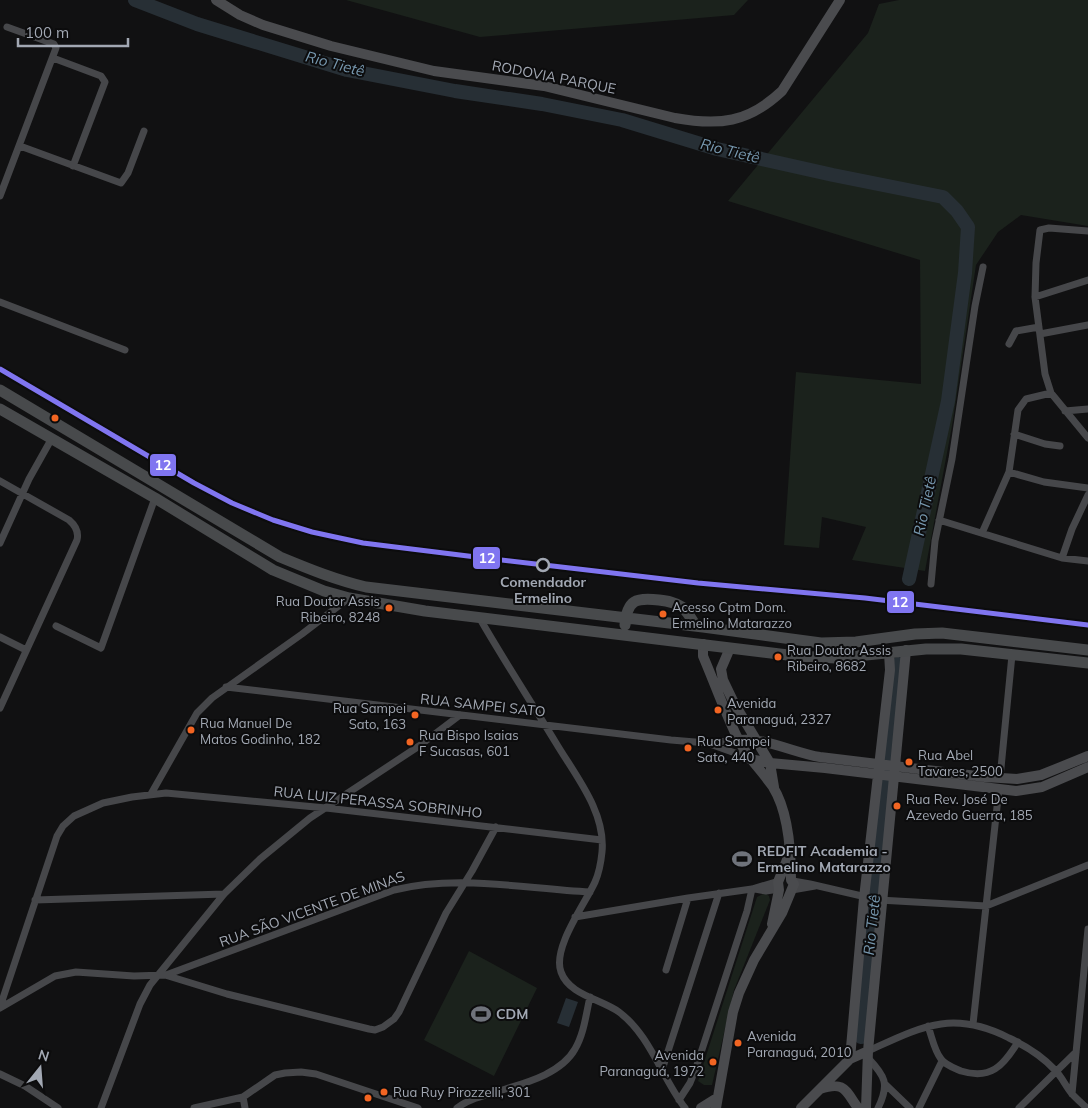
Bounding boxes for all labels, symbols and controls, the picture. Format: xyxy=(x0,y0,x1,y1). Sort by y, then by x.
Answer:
scale bar xyxy=(18,15,128,47)
text: 100 m xyxy=(25,23,69,42)
water label: Rio Tietê xyxy=(303,47,367,81)
street label: RODOVIA PARQUE xyxy=(490,56,618,98)
water label: Rio Tietê xyxy=(698,134,762,167)
unlabelled marker xyxy=(50,413,60,423)
line badge: 12 xyxy=(149,453,177,477)
text: 12 xyxy=(155,456,171,474)
water label: Rio Tietê xyxy=(909,474,940,537)
line badge: 12 xyxy=(472,546,501,570)
text: 12 xyxy=(479,549,495,567)
marker: Comendador Ermelino xyxy=(536,558,550,572)
place label: Comendador Ermelino xyxy=(500,573,586,607)
line badge: 12 xyxy=(886,590,915,614)
place label: Rua Doutor Assis Ribeiro, 8248 xyxy=(276,593,380,625)
text: 12 xyxy=(892,593,908,611)
place label: Acesso Cptm Dom. Ermelino Matarazzo xyxy=(672,599,792,631)
marker: Rua Doutor Assis Ribeiro, 8248 xyxy=(384,603,394,613)
marker: Acesso Cptm Dom. Ermelino Matarazzo xyxy=(658,609,668,619)
place label: Rua Doutor Assis Ribeiro, 8682 xyxy=(787,642,891,674)
marker: Rua Doutor Assis Ribeiro, 8682 xyxy=(773,652,783,662)
street label: RUA SAMPEI SATO xyxy=(419,689,547,721)
place label: Avenida Paranaguá, 2327 xyxy=(727,695,832,727)
place label: Rua Sampei Sato, 163 xyxy=(333,700,406,732)
marker: Avenida Paranaguá, 2327 xyxy=(713,705,723,715)
marker: Rua Sampei Sato, 163 xyxy=(410,710,420,720)
place label: Rua Manuel De Matos Godinho, 182 xyxy=(200,715,321,747)
marker: Rua Manuel De Matos Godinho, 182 xyxy=(186,725,196,735)
place label: Rua Bispo Isaias F Sucasas, 601 xyxy=(419,727,519,759)
place label: Rua Sampei Sato, 440 xyxy=(697,733,770,765)
marker: Rua Bispo Isaias F Sucasas, 601 xyxy=(405,737,415,747)
marker: Rua Sampei Sato, 440 xyxy=(683,743,693,753)
place label: Rua Abel Tavares, 2500 xyxy=(918,747,1003,779)
marker: Rua Abel Tavares, 2500 xyxy=(904,757,914,767)
street label: RUA LUIZ PERASSA SOBRINHO xyxy=(273,782,483,822)
place label: Rua Rev. José De Azevedo Guerra, 185 xyxy=(906,791,1033,823)
marker: Rua Rev. José De Azevedo Guerra, 185 xyxy=(892,801,902,811)
place label: REDFIT Academia - Ermelino Matarazzo xyxy=(757,842,891,876)
sports icon: REDFIT Academia - Ermelino Matarazzo xyxy=(731,848,753,870)
street label: RUA SÃO VICENTE DE MINAS xyxy=(217,867,408,951)
water label: Rio Tietê xyxy=(859,894,884,956)
sports icon: CDM xyxy=(470,1003,492,1025)
place label: CDM xyxy=(496,1005,528,1023)
place label: Avenida Paranaguá, 2010 xyxy=(747,1028,852,1060)
marker: Avenida Paranaguá, 2010 xyxy=(733,1038,743,1048)
north arrow xyxy=(15,1043,65,1093)
text: N xyxy=(36,1045,51,1066)
place label: Avenida Paranaguá, 1972 xyxy=(599,1047,704,1079)
marker: Avenida Paranaguá, 1972 xyxy=(708,1057,718,1067)
place label: Rua Ruy Pirozzelli, 301 xyxy=(393,1084,531,1100)
marker: Rua Ruy Pirozzelli, 301 xyxy=(379,1087,389,1097)
unlabelled marker xyxy=(363,1093,373,1103)

